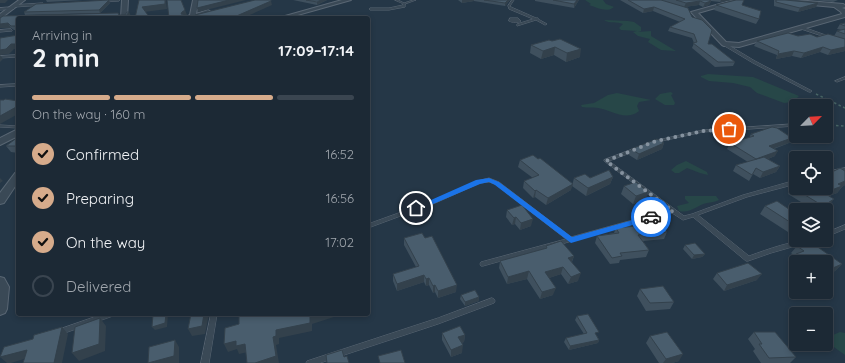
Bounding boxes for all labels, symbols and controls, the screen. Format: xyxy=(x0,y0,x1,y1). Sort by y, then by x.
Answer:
text: Arriving in xyxy=(32,27,92,43)
text: 2 min xyxy=(32,41,100,74)
text: 17:09–17:14 xyxy=(278,41,354,60)
north arrow xyxy=(789,99,833,143)
map controls xyxy=(789,99,833,351)
text: On the way · 160 m xyxy=(32,106,145,122)
pin xyxy=(712,112,746,146)
icon: bag xyxy=(718,118,740,140)
icon: check xyxy=(32,143,54,165)
text: Confirmed xyxy=(66,145,139,164)
text: 16:52 xyxy=(325,146,354,162)
button: locate xyxy=(789,151,833,195)
icon: check xyxy=(32,187,54,209)
text: Preparing xyxy=(66,189,134,208)
text: 16:56 xyxy=(326,190,354,206)
pin xyxy=(399,191,433,225)
icon: home xyxy=(405,197,427,219)
courier xyxy=(631,197,671,237)
button: layers xyxy=(789,203,833,247)
icon: car xyxy=(640,206,662,228)
icon: check xyxy=(32,231,54,253)
text: On the way xyxy=(66,233,145,252)
text: 17:02 xyxy=(325,234,354,250)
button: + xyxy=(789,255,833,299)
text: Delivered xyxy=(66,277,131,296)
button: − xyxy=(789,307,833,351)

